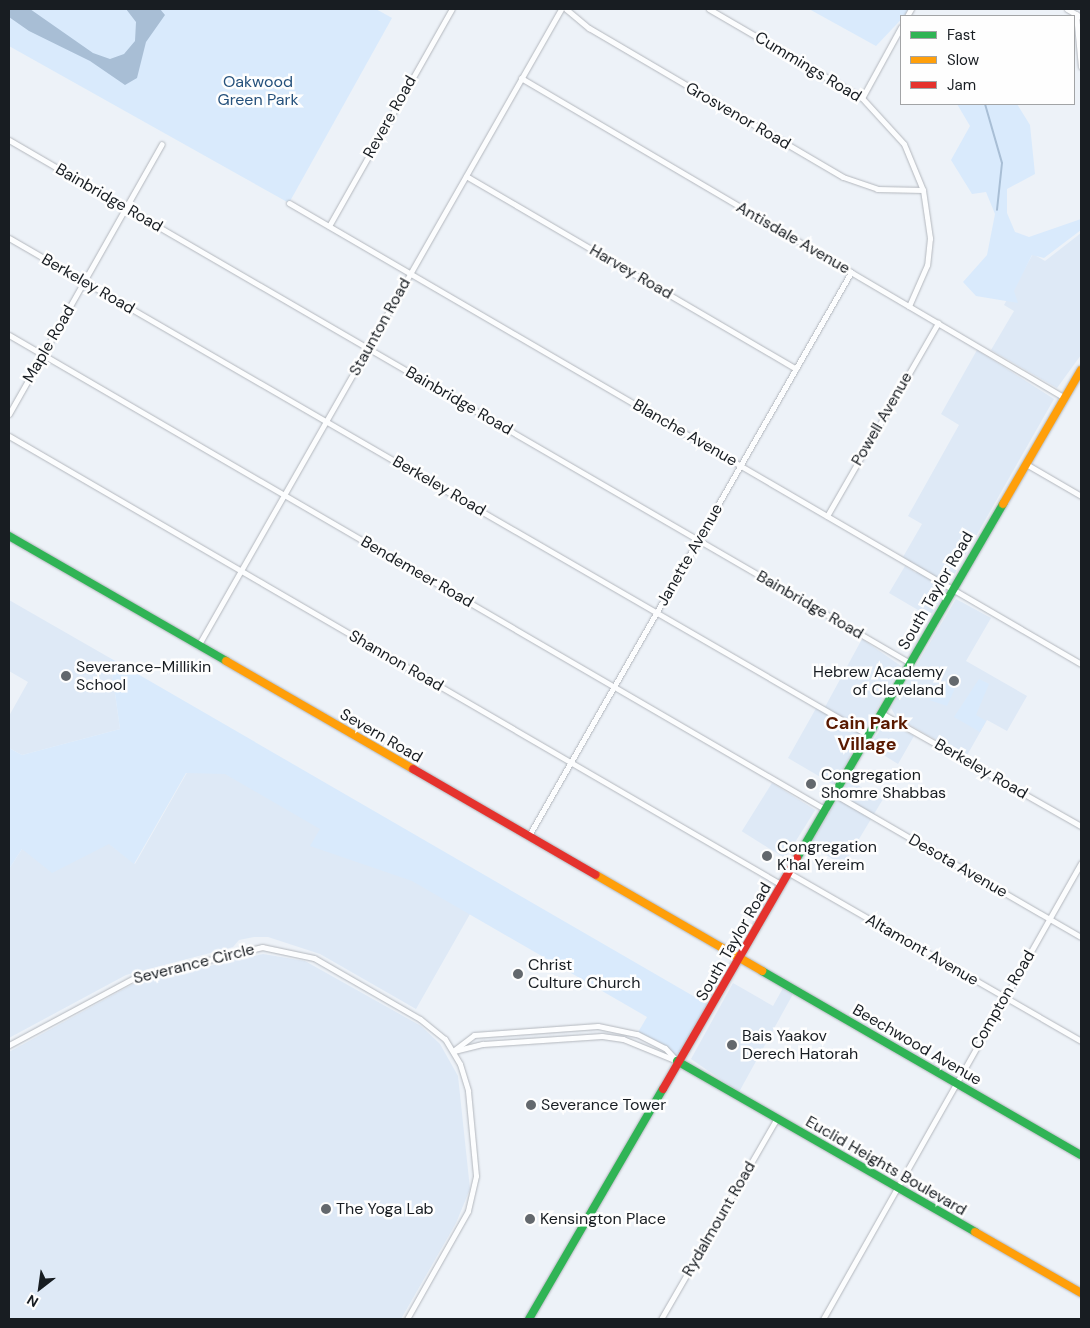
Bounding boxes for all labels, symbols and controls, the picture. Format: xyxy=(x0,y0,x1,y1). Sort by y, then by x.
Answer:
legend xyxy=(900,15,1075,105)
text: Fast xyxy=(947,25,976,45)
street label: Cummings Road xyxy=(751,28,865,106)
text: Slow xyxy=(947,50,979,70)
park label: Oakwood Green Park xyxy=(218,72,298,110)
street label: Revere Road xyxy=(360,72,420,162)
text: Jam xyxy=(947,75,976,95)
street label: Grosvenor Road xyxy=(682,78,794,154)
street label: Bainbridge Road xyxy=(52,160,166,236)
street label: Antisdale Avenue xyxy=(733,198,853,278)
street label: Harvey Road xyxy=(586,241,676,303)
street label: Berkeley Road xyxy=(38,250,138,318)
street label: Staunton Road xyxy=(345,275,415,379)
street label: Maple Road xyxy=(19,302,79,386)
street label: Bainbridge Road xyxy=(402,363,516,439)
street label: Powell Avenue xyxy=(847,369,917,469)
street label: Blanche Avenue xyxy=(629,395,741,471)
street label: Berkeley Road xyxy=(389,452,489,520)
street label: Janette Avenue xyxy=(653,501,727,609)
street label: South Taylor Road xyxy=(894,528,978,654)
street label: Bendemeer Road xyxy=(357,532,477,612)
street label: Bainbridge Road xyxy=(753,567,867,643)
street label: Shannon Road xyxy=(345,626,447,696)
place label: Severance-Millikin School xyxy=(76,657,211,695)
place label: Hebrew Academy of Cleveland xyxy=(813,662,944,700)
marker: Severance-Millikin School xyxy=(60,670,72,682)
marker: Hebrew Academy of Cleveland xyxy=(948,675,960,687)
street label: Severn Road xyxy=(336,705,426,767)
district label: Cain Park Village xyxy=(826,713,908,756)
street label: Berkeley Road xyxy=(931,735,1031,803)
place label: Congregation Shomre Shabbas xyxy=(821,765,946,803)
marker: Congregation Shomre Shabbas xyxy=(805,778,817,790)
street label: Desota Avenue xyxy=(905,830,1011,902)
place label: Congregation K'hal Yereim xyxy=(777,837,877,875)
marker: Congregation K'hal Yereim xyxy=(761,850,773,862)
street label: South Taylor Road xyxy=(692,879,776,1005)
street label: Altamont Avenue xyxy=(862,910,982,990)
street label: Severance Circle xyxy=(131,940,257,988)
street label: Compton Road xyxy=(967,947,1039,1053)
place label: Christ Culture Church xyxy=(528,955,640,993)
marker: Christ Culture Church xyxy=(512,968,524,980)
street label: Beechwood Avenue xyxy=(849,1000,985,1090)
place label: Bais Yaakov Derech Hatorah xyxy=(742,1026,858,1064)
marker: Bais Yaakov Derech Hatorah xyxy=(726,1039,738,1051)
place label: Severance Tower xyxy=(541,1095,666,1115)
marker: Severance Tower xyxy=(525,1099,537,1111)
street label: Euclid Heights Boulevard xyxy=(802,1112,970,1220)
street label: Rydalmount Road xyxy=(678,1158,760,1280)
place label: The Yoga Lab xyxy=(336,1199,434,1219)
marker: The Yoga Lab xyxy=(320,1203,332,1215)
place label: Kensington Place xyxy=(540,1209,666,1229)
marker: Kensington Place xyxy=(524,1213,536,1225)
north arrow xyxy=(15,1263,65,1313)
text: N xyxy=(24,1291,41,1311)

